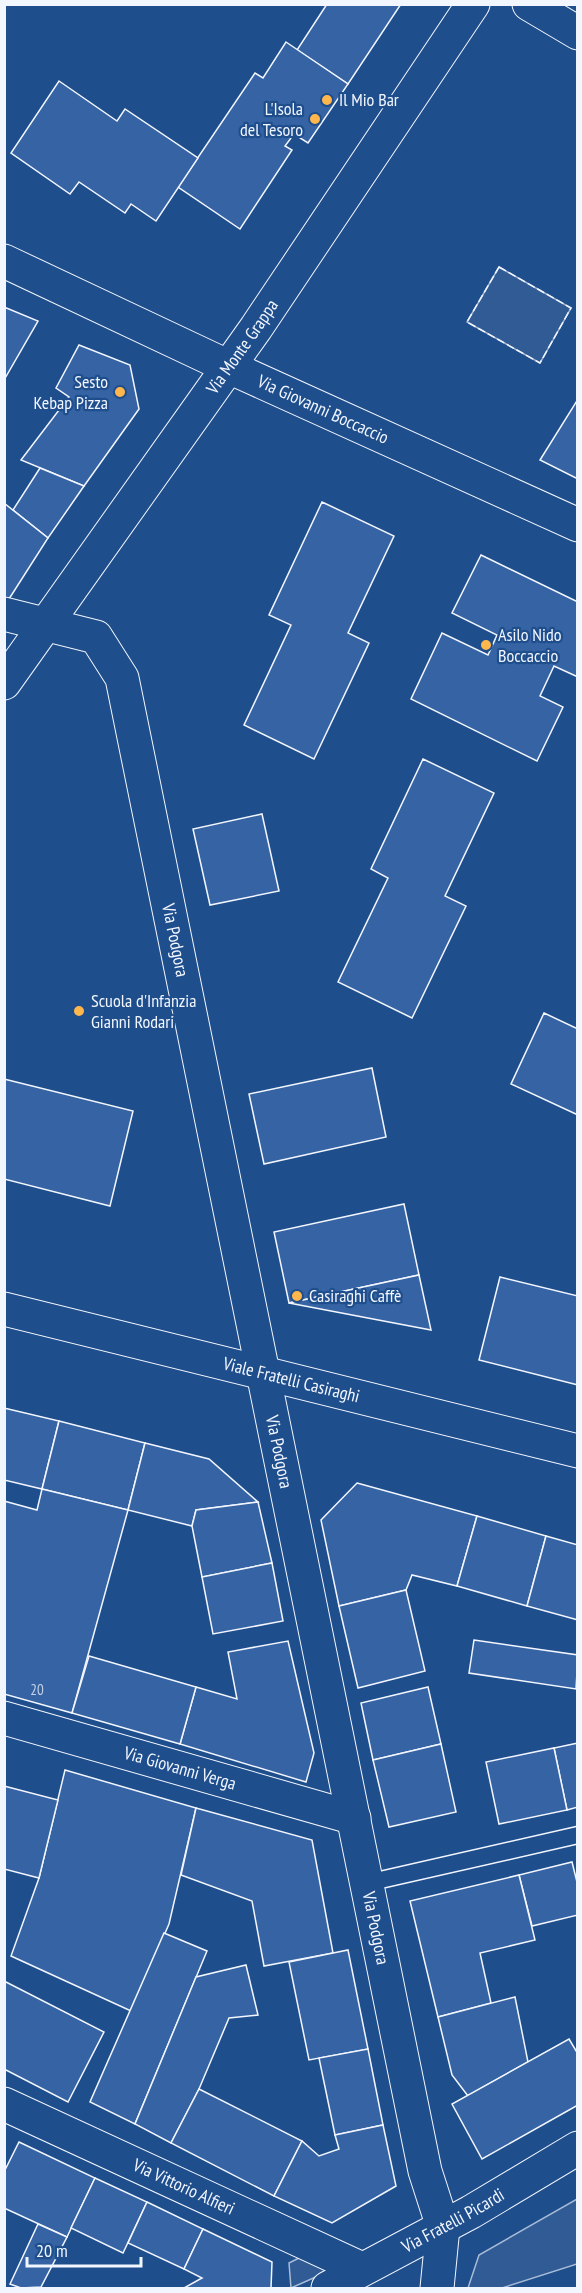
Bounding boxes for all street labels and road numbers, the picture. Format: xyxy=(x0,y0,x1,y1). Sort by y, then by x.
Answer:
street label: Via Monte Grappa xyxy=(200,295,283,399)
street label: Via Giovanni Boccaccio xyxy=(253,369,393,449)
street label: Via Podgora xyxy=(157,901,194,979)
street label: Viale Fratelli Casiraghi xyxy=(220,1351,362,1408)
street label: Via Podgora xyxy=(261,1412,298,1490)
street label: Via Giovanni Verga xyxy=(120,1741,239,1795)
street label: Via Podgora xyxy=(357,1888,395,1967)
street label: Via Vittorio Alfieri xyxy=(129,2153,239,2220)
street label: Via Fratelli Picardi xyxy=(397,2183,508,2258)

